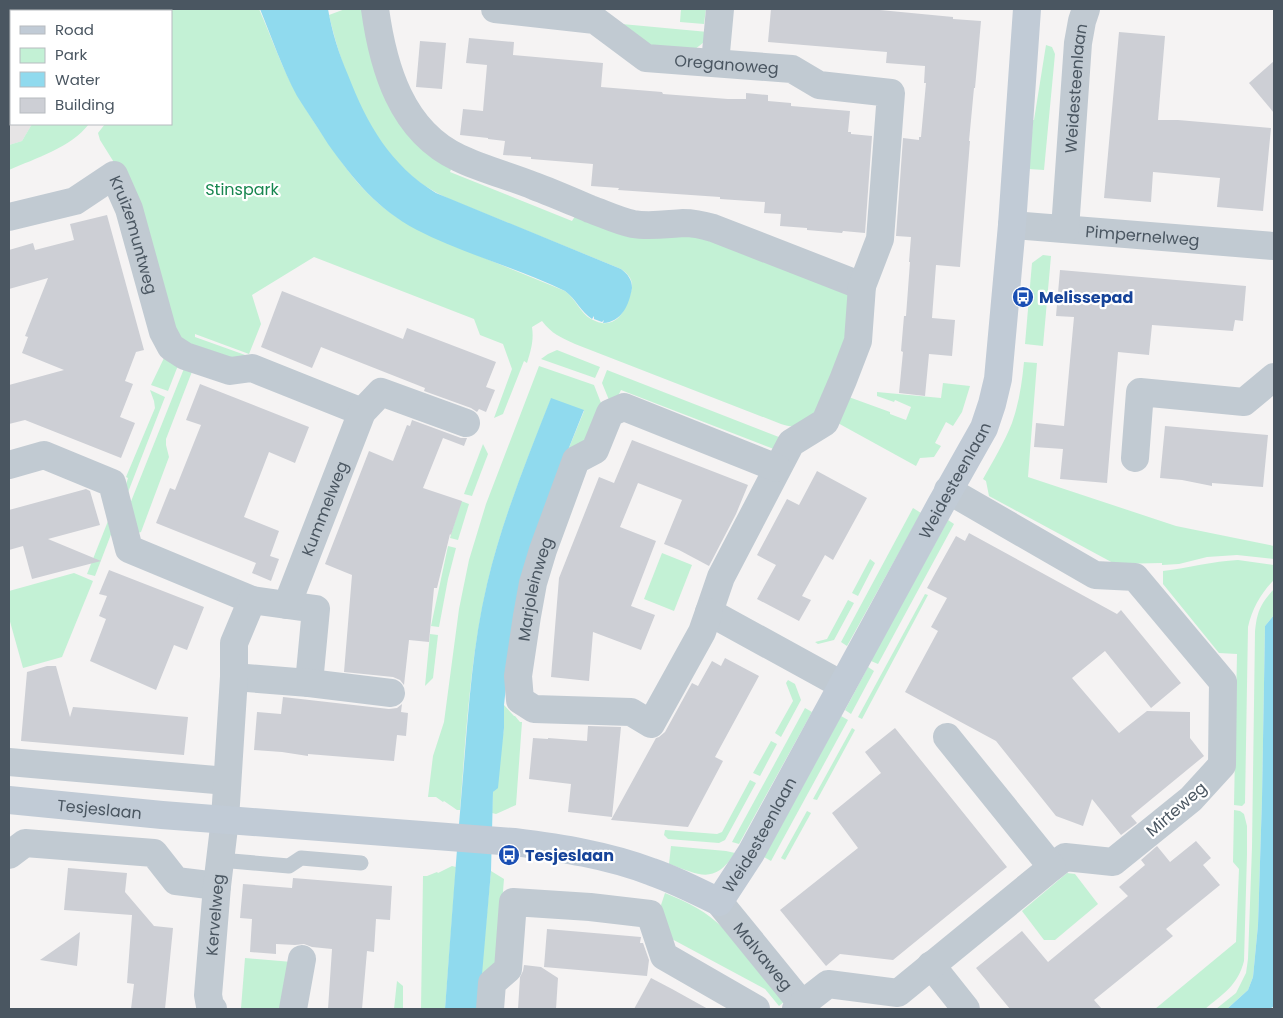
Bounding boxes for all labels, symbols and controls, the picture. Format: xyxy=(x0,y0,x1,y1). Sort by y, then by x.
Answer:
legend xyxy=(10,10,172,125)
text: Road xyxy=(55,19,94,40)
street label: Weidesteenlaan xyxy=(1059,22,1093,154)
text: Park xyxy=(55,44,87,65)
street label: Oreganoweg xyxy=(674,49,779,80)
text: Water xyxy=(55,69,101,90)
text: Building xyxy=(55,94,115,115)
street label: Kruizemuntweg xyxy=(104,172,163,297)
park label: Stinspark xyxy=(205,178,280,201)
street label: Pimpernelweg xyxy=(1085,220,1200,252)
bus stop icon: Melissepad xyxy=(1011,285,1035,309)
place label: Melissepad xyxy=(1039,286,1133,309)
street label: Weidesteenlaan xyxy=(913,420,997,543)
street label: Kummelweg xyxy=(296,458,354,560)
street label: Marjoleinweg xyxy=(512,534,559,643)
street label: Weidesteenlaan xyxy=(717,773,802,898)
street label: Mirteweg xyxy=(1141,777,1212,842)
street label: Tesjeslaan xyxy=(56,794,143,825)
bus stop icon: Tesjeslaan xyxy=(497,843,521,867)
place label: Tesjeslaan xyxy=(525,844,614,867)
street label: Kervelweg xyxy=(200,872,230,957)
street label: Malvaweg xyxy=(728,917,798,996)

